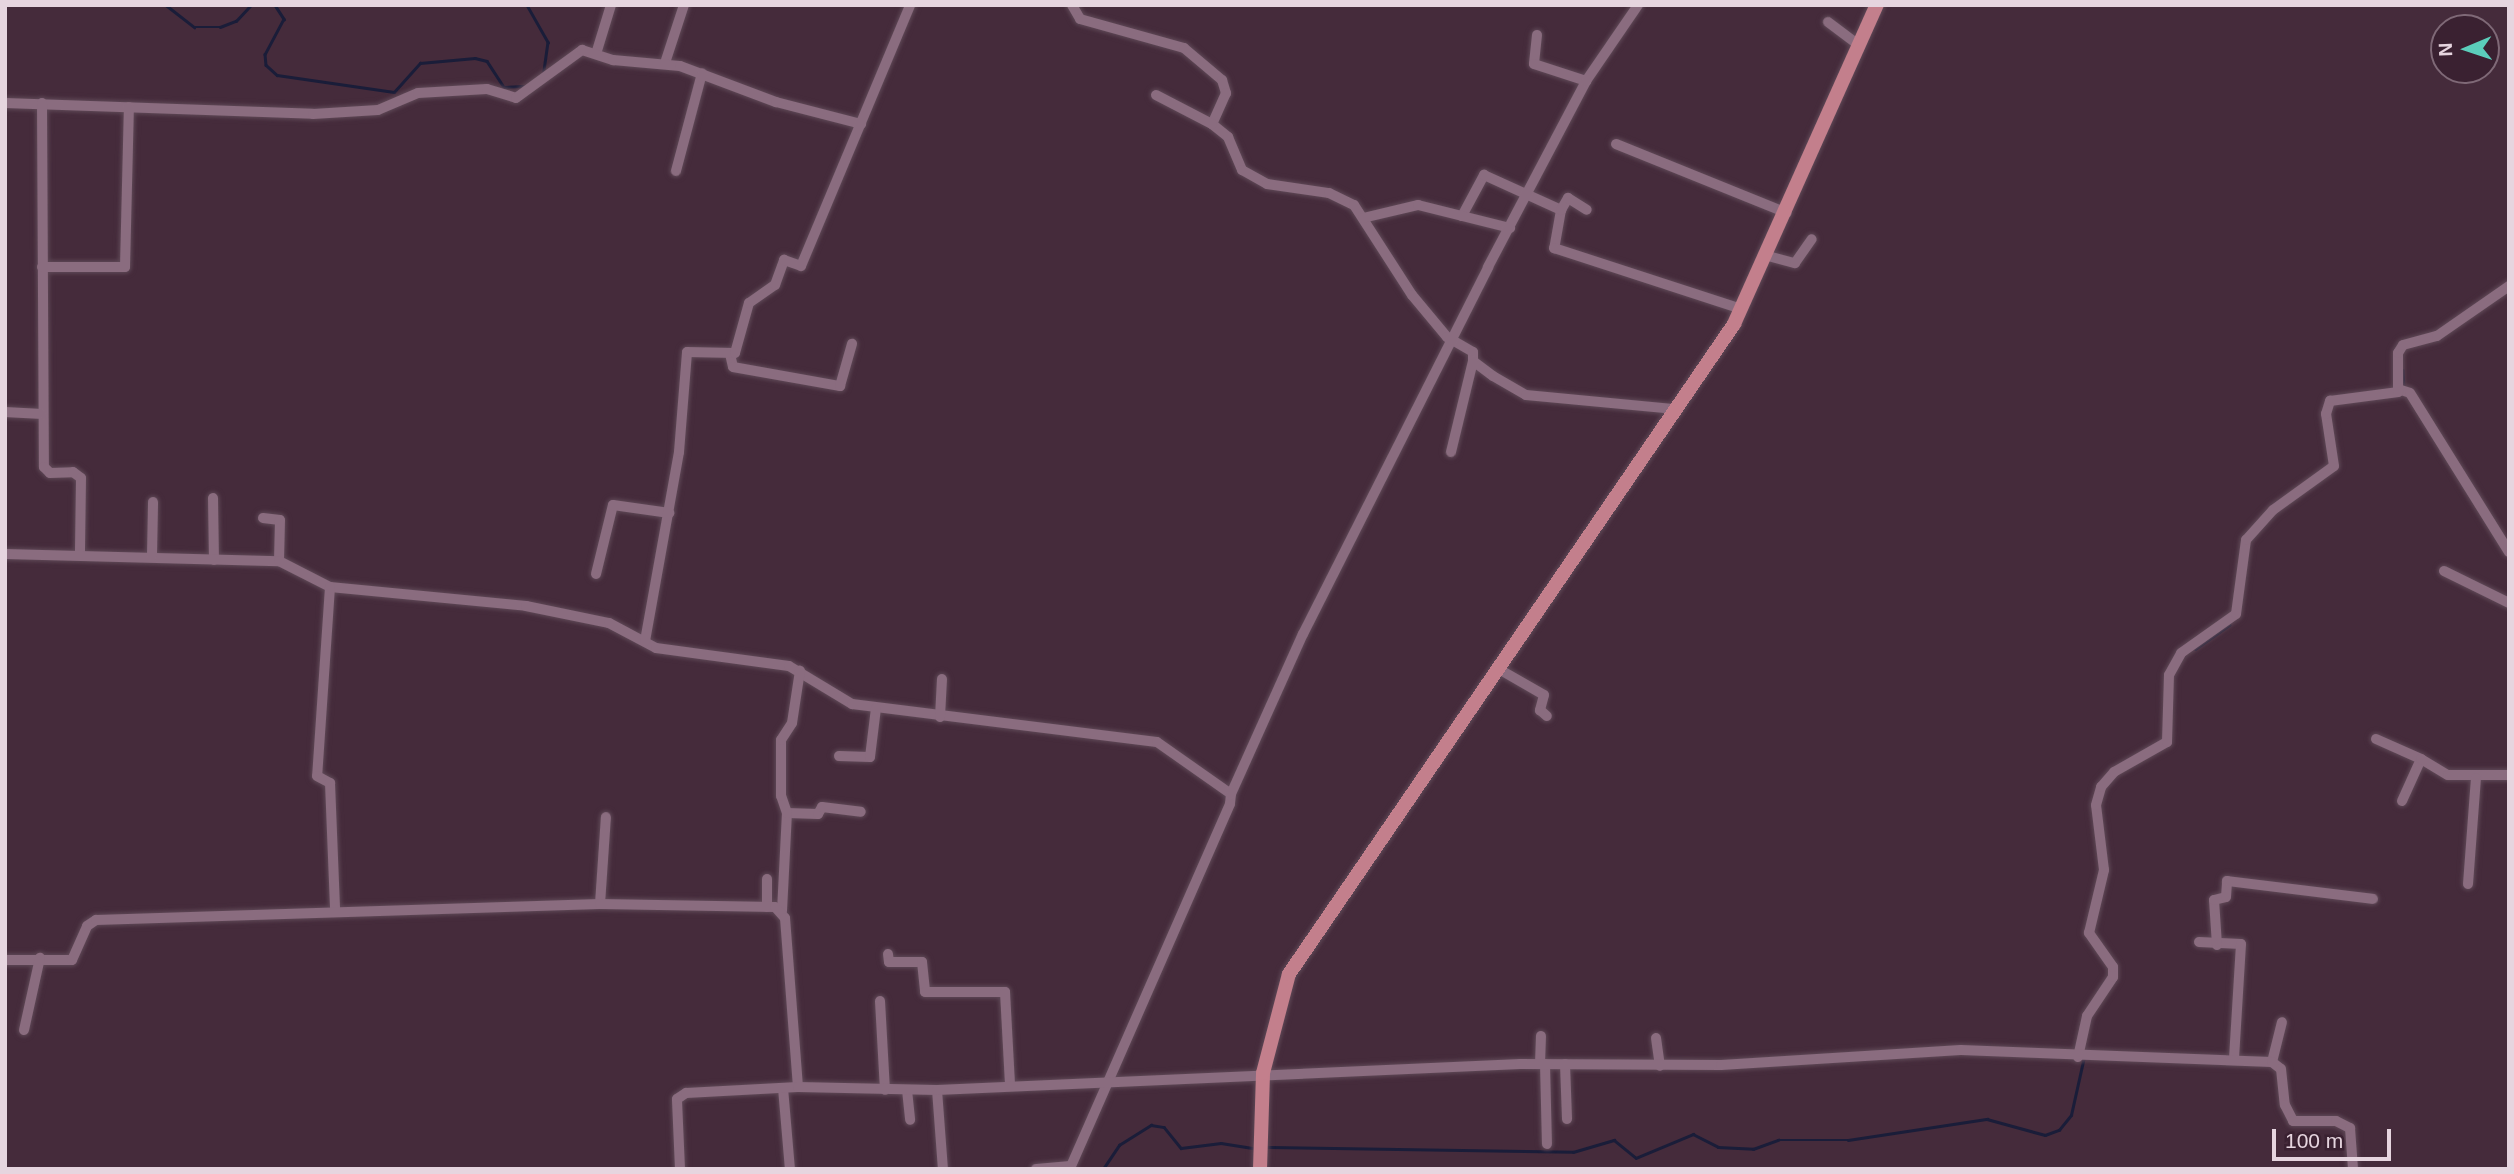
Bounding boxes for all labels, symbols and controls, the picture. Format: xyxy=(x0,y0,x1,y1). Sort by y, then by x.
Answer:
north arrow xyxy=(2430,14,2500,84)
text: N xyxy=(2435,42,2456,57)
scale bar xyxy=(2276,1114,2395,1158)
text: 100 m xyxy=(2285,1129,2343,1152)

